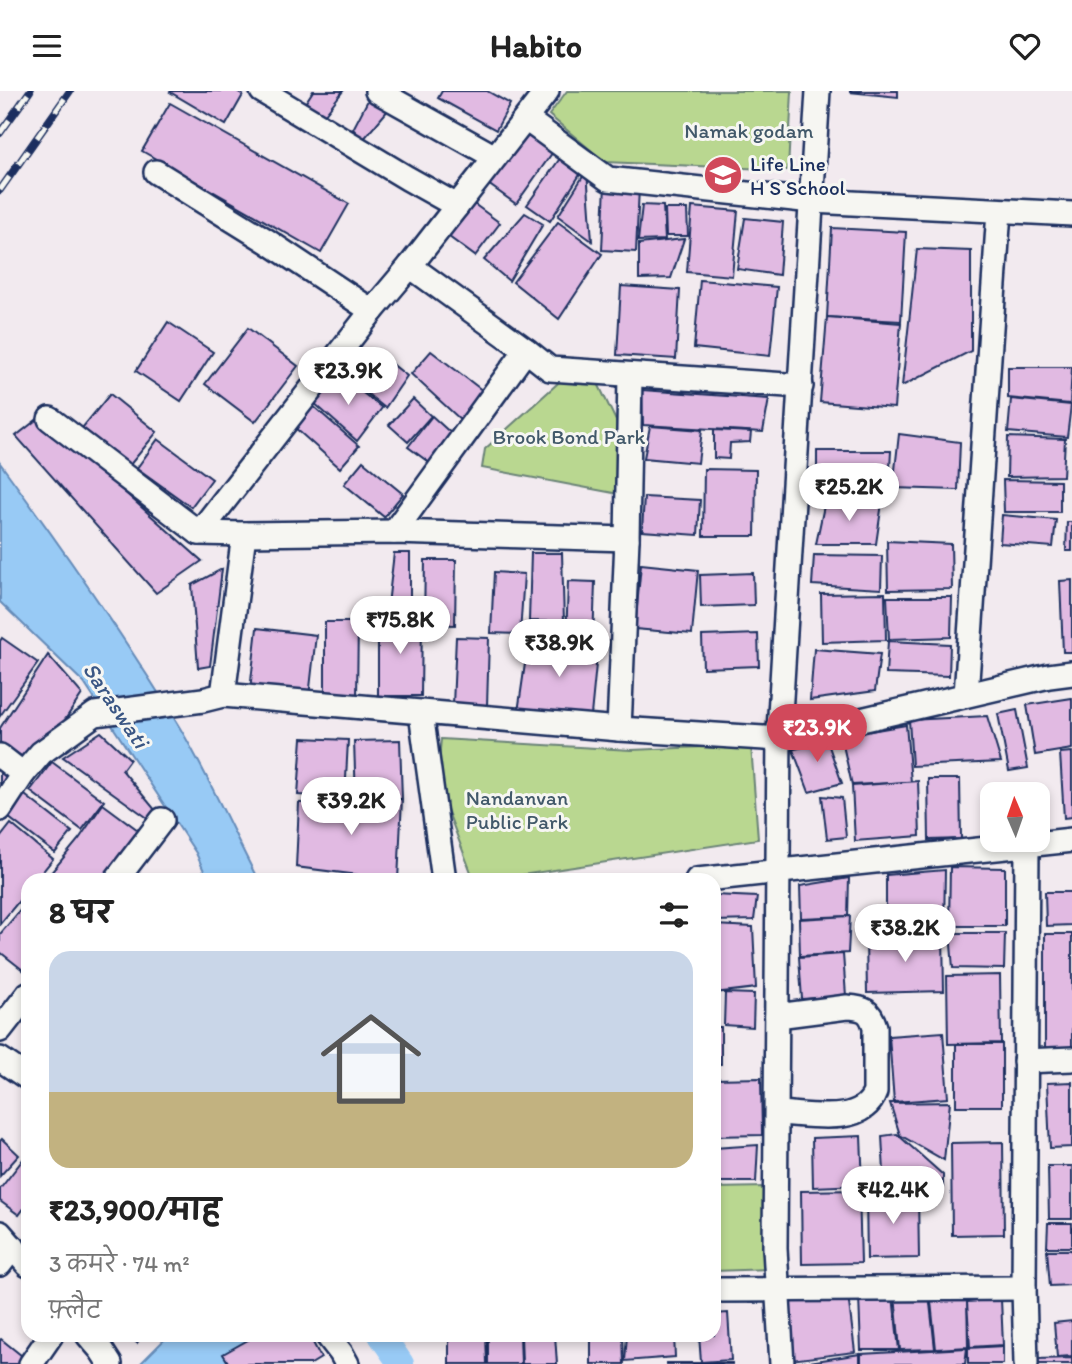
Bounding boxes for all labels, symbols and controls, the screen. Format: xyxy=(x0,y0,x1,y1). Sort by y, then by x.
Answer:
icon: menu xyxy=(28,27,66,65)
text: Habito xyxy=(490,27,582,65)
icon: heart xyxy=(1006,27,1044,65)
park label: Namak godam xyxy=(684,118,814,143)
place label: Life Line H S School xyxy=(750,151,846,200)
school or university icon: Life Line H S School xyxy=(702,154,744,196)
pin: ₹23.9K xyxy=(291,347,405,407)
text: ₹23.9K xyxy=(314,356,382,384)
park label: Brook Bond Park xyxy=(493,424,646,449)
pin: ₹25.2K xyxy=(792,463,906,523)
text: ₹25.2K xyxy=(815,472,883,500)
pin: ₹75.8K xyxy=(343,596,457,656)
text: ₹75.8K xyxy=(366,605,434,633)
pin: ₹38.9K xyxy=(502,619,616,679)
text: ₹38.9K xyxy=(525,628,593,656)
water label: Saraswati xyxy=(77,657,156,755)
pin: ₹23.9K xyxy=(760,705,874,764)
text: ₹23.9K xyxy=(783,713,851,741)
pin: ₹39.2K xyxy=(294,777,408,837)
north arrow xyxy=(980,782,1050,852)
map controls xyxy=(980,782,1050,852)
park label: Nandanvan Public Park xyxy=(466,785,568,834)
text: ₹39.2K xyxy=(317,786,385,814)
text: 8 घर xyxy=(49,894,112,931)
icon: filters xyxy=(655,896,693,934)
pin: ₹38.2K xyxy=(848,905,962,964)
text: ₹38.2K xyxy=(871,913,939,941)
icon: home xyxy=(308,996,434,1122)
pin: ₹42.4K xyxy=(836,1167,950,1226)
text: ₹42.4K xyxy=(857,1175,929,1203)
text: ₹23,900/माह xyxy=(49,1191,221,1228)
text: 3 कमरे · 74 m² xyxy=(49,1250,190,1278)
text: फ़्लैट xyxy=(49,1296,101,1324)

